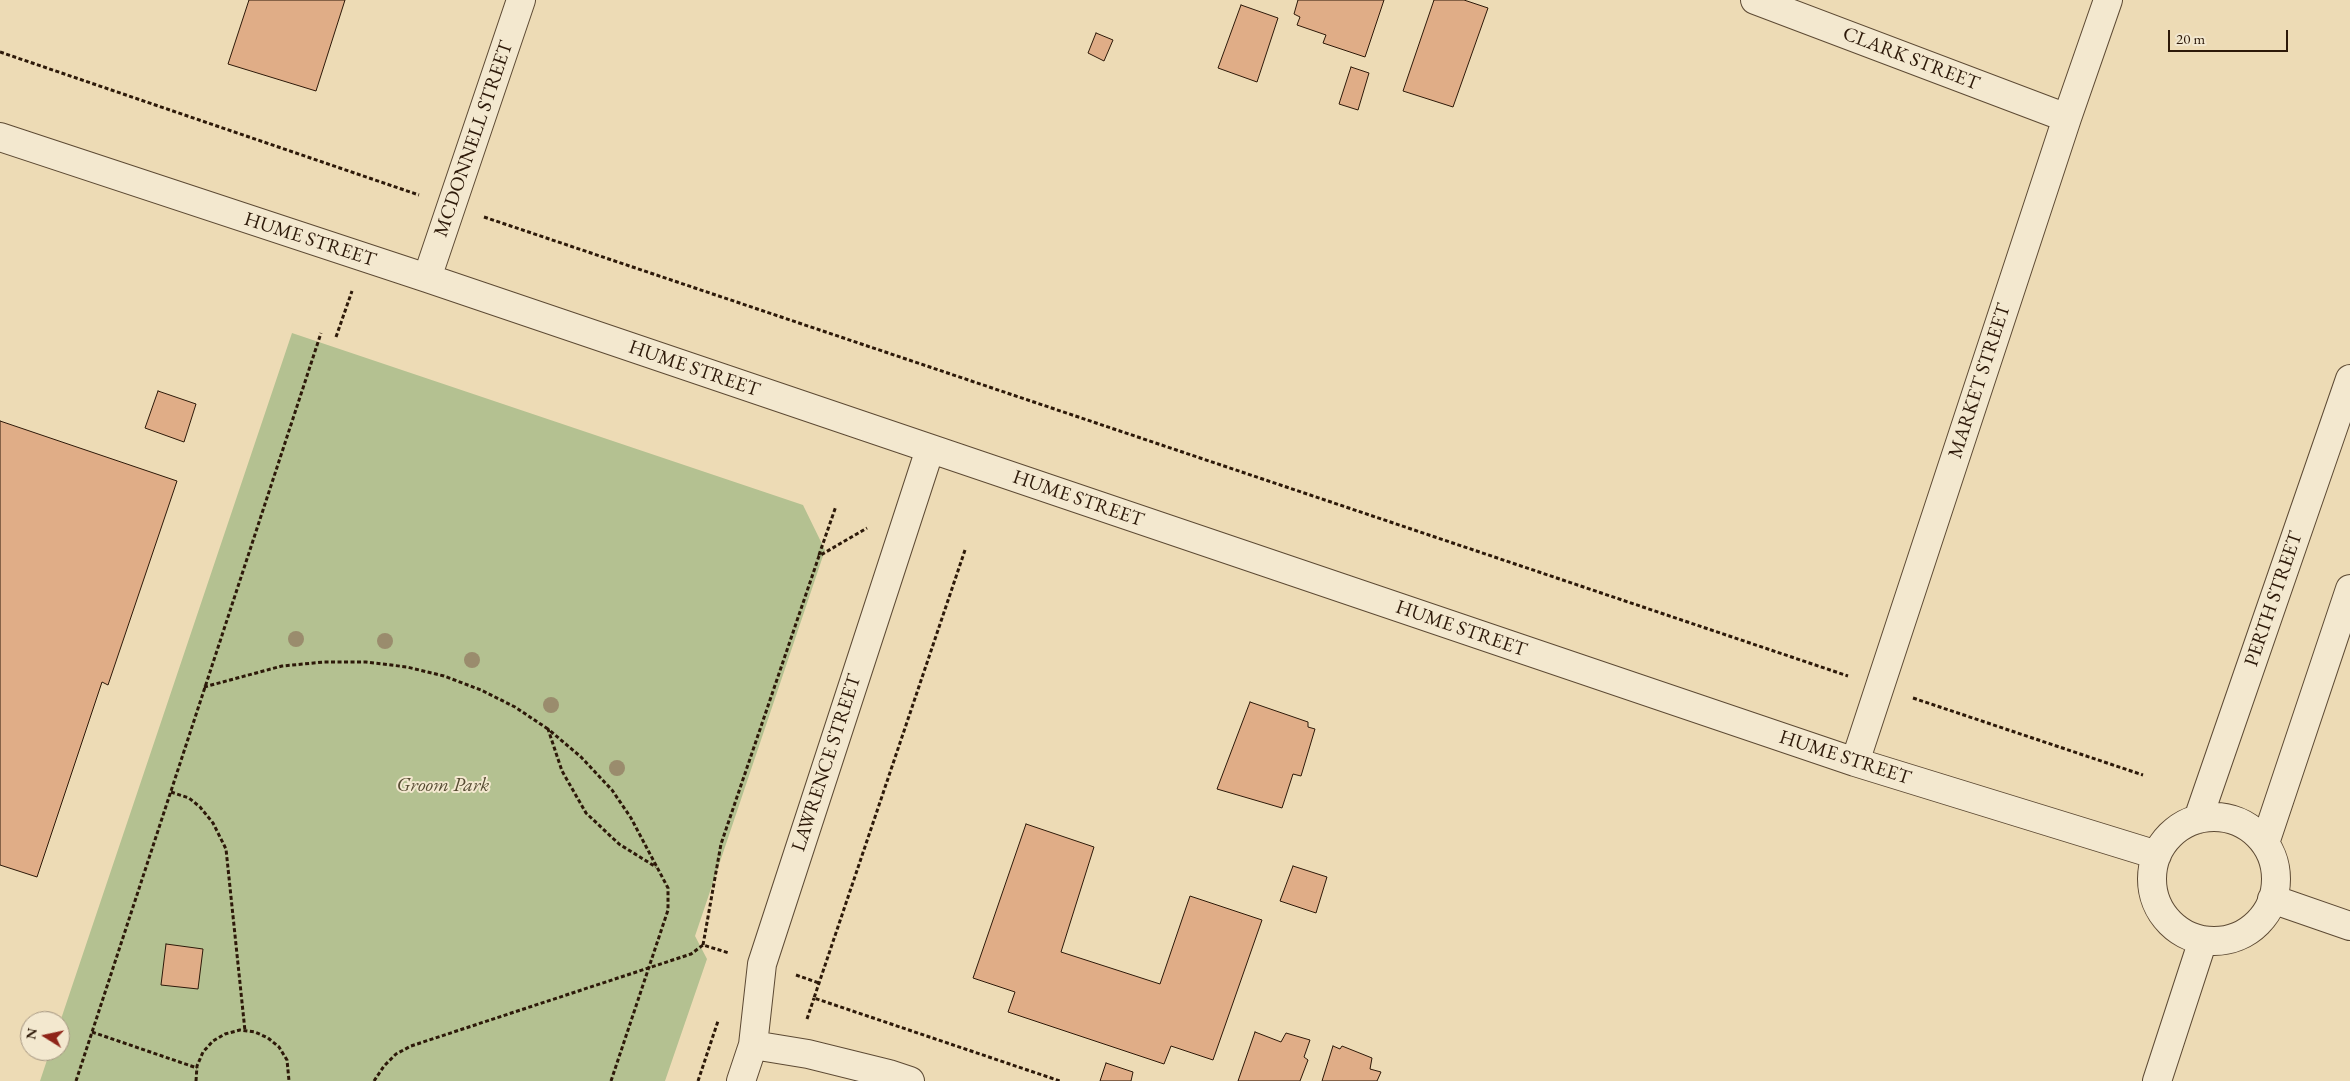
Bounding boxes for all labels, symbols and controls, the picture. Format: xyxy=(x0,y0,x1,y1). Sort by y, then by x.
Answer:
scale bar xyxy=(2170,20,2290,52)
street label: CLARK STREET xyxy=(1839,22,1983,96)
text: 20 m xyxy=(2176,29,2205,48)
street label: MCDONNELL STREET xyxy=(429,38,519,240)
street label: HUME STREET xyxy=(241,207,379,273)
street label: MARKET STREET xyxy=(1944,301,2016,461)
street label: HUME STREET xyxy=(625,335,763,403)
street label: HUME STREET xyxy=(1009,465,1147,533)
street label: PERTH STREET xyxy=(2240,528,2308,670)
street label: HUME STREET xyxy=(1392,595,1530,663)
street label: LAWRENCE STREET xyxy=(787,671,867,855)
street label: HUME STREET xyxy=(1776,725,1914,791)
park label: Groom Park xyxy=(397,774,489,798)
north arrow xyxy=(20,1011,70,1061)
text: N xyxy=(21,1026,41,1041)

